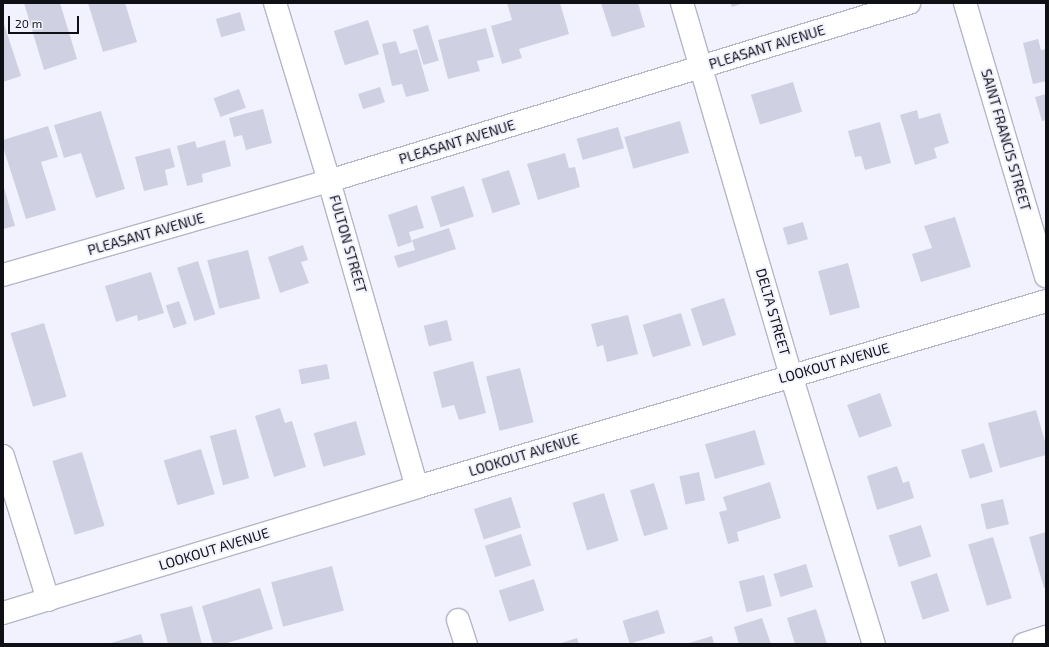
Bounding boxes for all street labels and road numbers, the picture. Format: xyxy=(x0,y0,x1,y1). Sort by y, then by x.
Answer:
street label: PLEASANT AVENUE xyxy=(707,21,827,73)
street label: SAINT FRANCIS STREET xyxy=(978,67,1034,213)
street label: PLEASANT AVENUE xyxy=(397,116,517,168)
street label: FULTON STREET xyxy=(326,193,370,295)
street label: PLEASANT AVENUE xyxy=(85,209,207,259)
street label: DELTA STREET xyxy=(752,266,794,358)
street label: LOOKOUT AVENUE xyxy=(776,339,892,387)
street label: LOOKOUT AVENUE xyxy=(466,430,582,480)
street label: LOOKOUT AVENUE xyxy=(156,524,272,574)

